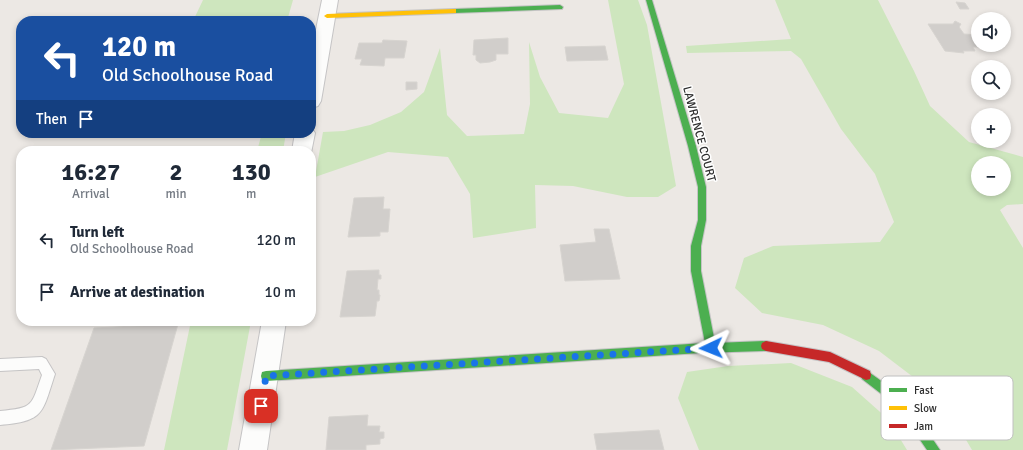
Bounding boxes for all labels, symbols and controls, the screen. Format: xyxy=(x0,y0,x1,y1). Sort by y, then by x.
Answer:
map controls xyxy=(971,12,1011,196)
button: sound xyxy=(971,12,1011,52)
text: 120 m xyxy=(102,30,176,64)
icon: left xyxy=(36,32,88,84)
button: search xyxy=(971,60,1011,100)
text: Old Schoolhouse Road xyxy=(102,64,273,86)
street label: LAWRENCE COURT xyxy=(679,85,719,183)
icon: arrive xyxy=(75,108,97,130)
button: + xyxy=(971,108,1011,148)
text: Then xyxy=(36,110,67,128)
button: − xyxy=(971,156,1011,196)
text: 16:27 xyxy=(61,157,120,187)
text: 2 xyxy=(170,157,182,187)
text: 130 xyxy=(232,157,271,187)
text: Arrival xyxy=(72,186,109,202)
text: min xyxy=(166,186,187,202)
text: m xyxy=(246,186,256,202)
text: Turn left xyxy=(70,223,124,241)
icon: left xyxy=(36,229,58,251)
text: 120 m xyxy=(256,231,296,249)
text: Old Schoolhouse Road xyxy=(70,241,194,257)
icon: arrive xyxy=(36,281,58,303)
text: Arrive at destination xyxy=(70,283,205,301)
text: 10 m xyxy=(265,283,296,301)
position arrow xyxy=(690,327,732,369)
legend xyxy=(881,376,1013,440)
text: Fast xyxy=(914,384,934,397)
pin xyxy=(244,389,278,423)
icon: arrive xyxy=(250,395,272,417)
text: Slow xyxy=(914,402,937,415)
text: Jam xyxy=(914,420,933,433)

